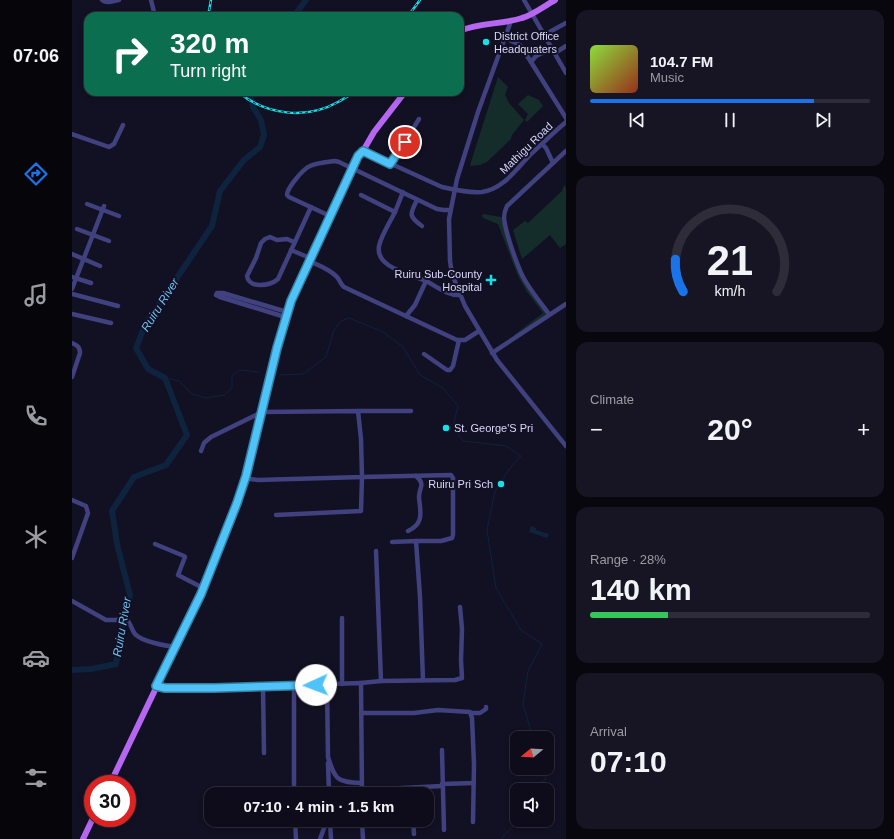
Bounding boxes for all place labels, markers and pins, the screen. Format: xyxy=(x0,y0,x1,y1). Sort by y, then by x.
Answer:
place label: District Office Headquaters xyxy=(494,30,559,55)
marker: District Office Headquaters xyxy=(481,37,491,47)
pin xyxy=(388,125,422,159)
place label: Ruiru Sub-County Hospital xyxy=(395,268,482,293)
marker: Ruiru Sub-County Hospital xyxy=(485,274,497,286)
place label: St. George'S Pri xyxy=(454,422,533,434)
marker: St. George'S Pri xyxy=(441,423,451,433)
place label: Ruiru Pri Sch xyxy=(428,478,493,490)
marker: Ruiru Pri Sch xyxy=(496,479,506,489)

